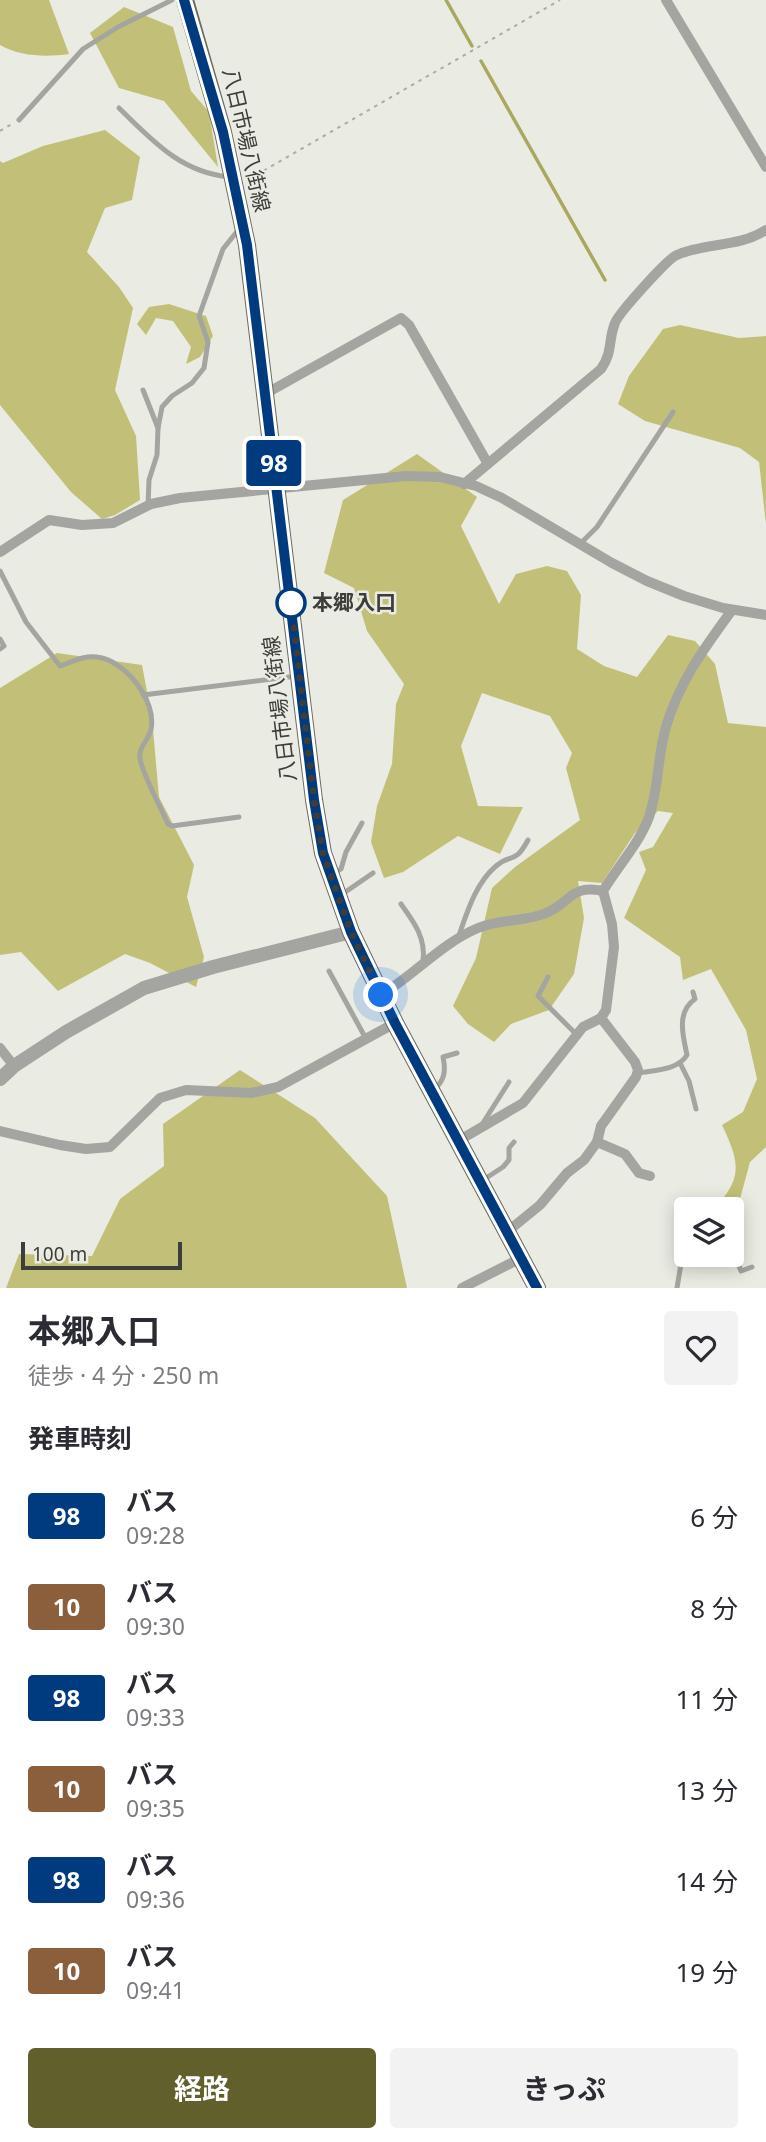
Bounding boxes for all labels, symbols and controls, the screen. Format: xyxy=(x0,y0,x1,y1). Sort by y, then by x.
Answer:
street label: 八日市場八街線 xyxy=(217,65,277,215)
line badge: 98 xyxy=(243,440,306,486)
text: 98 xyxy=(260,446,288,479)
marker: 本郷入口 xyxy=(276,588,306,618)
place label: 本郷入口 xyxy=(312,588,396,616)
street label: 八日市場八街線 xyxy=(256,634,302,784)
your location xyxy=(363,977,398,1012)
map controls xyxy=(674,1197,744,1267)
button: layers xyxy=(674,1197,744,1267)
scale bar xyxy=(21,1239,182,1271)
text: 100 m xyxy=(32,1241,87,1267)
text: 本郷入口 xyxy=(28,1308,160,1353)
button: heart xyxy=(664,1311,738,1385)
text: 徒歩 · 4 分 · 250 m xyxy=(28,1359,219,1391)
text: 発車時刻 xyxy=(28,1420,132,1456)
text: バス xyxy=(126,1483,178,1519)
text: 98 xyxy=(53,1499,80,1532)
text: 6 分 xyxy=(690,1499,738,1535)
text: 09:28 xyxy=(126,1519,185,1551)
text: バス xyxy=(126,1574,178,1610)
text: 10 xyxy=(53,1590,80,1623)
text: 8 分 xyxy=(690,1590,738,1626)
text: 09:30 xyxy=(126,1610,185,1642)
text: バス xyxy=(126,1665,178,1701)
text: 98 xyxy=(53,1681,80,1714)
text: 11 分 xyxy=(675,1681,738,1717)
text: 09:33 xyxy=(126,1701,185,1733)
text: バス xyxy=(126,1756,178,1792)
text: 10 xyxy=(53,1772,80,1805)
text: 13 分 xyxy=(675,1772,738,1808)
text: 09:35 xyxy=(126,1792,185,1824)
text: バス xyxy=(126,1847,178,1883)
text: 98 xyxy=(53,1863,80,1896)
text: 14 分 xyxy=(675,1863,738,1899)
text: 09:36 xyxy=(126,1883,185,1915)
text: バス xyxy=(126,1938,178,1974)
text: 10 xyxy=(53,1954,80,1987)
text: 19 分 xyxy=(675,1954,738,1990)
text: 09:41 xyxy=(126,1974,185,2006)
button: 経路 xyxy=(28,2048,376,2128)
button: きっぷ xyxy=(390,2048,738,2128)

